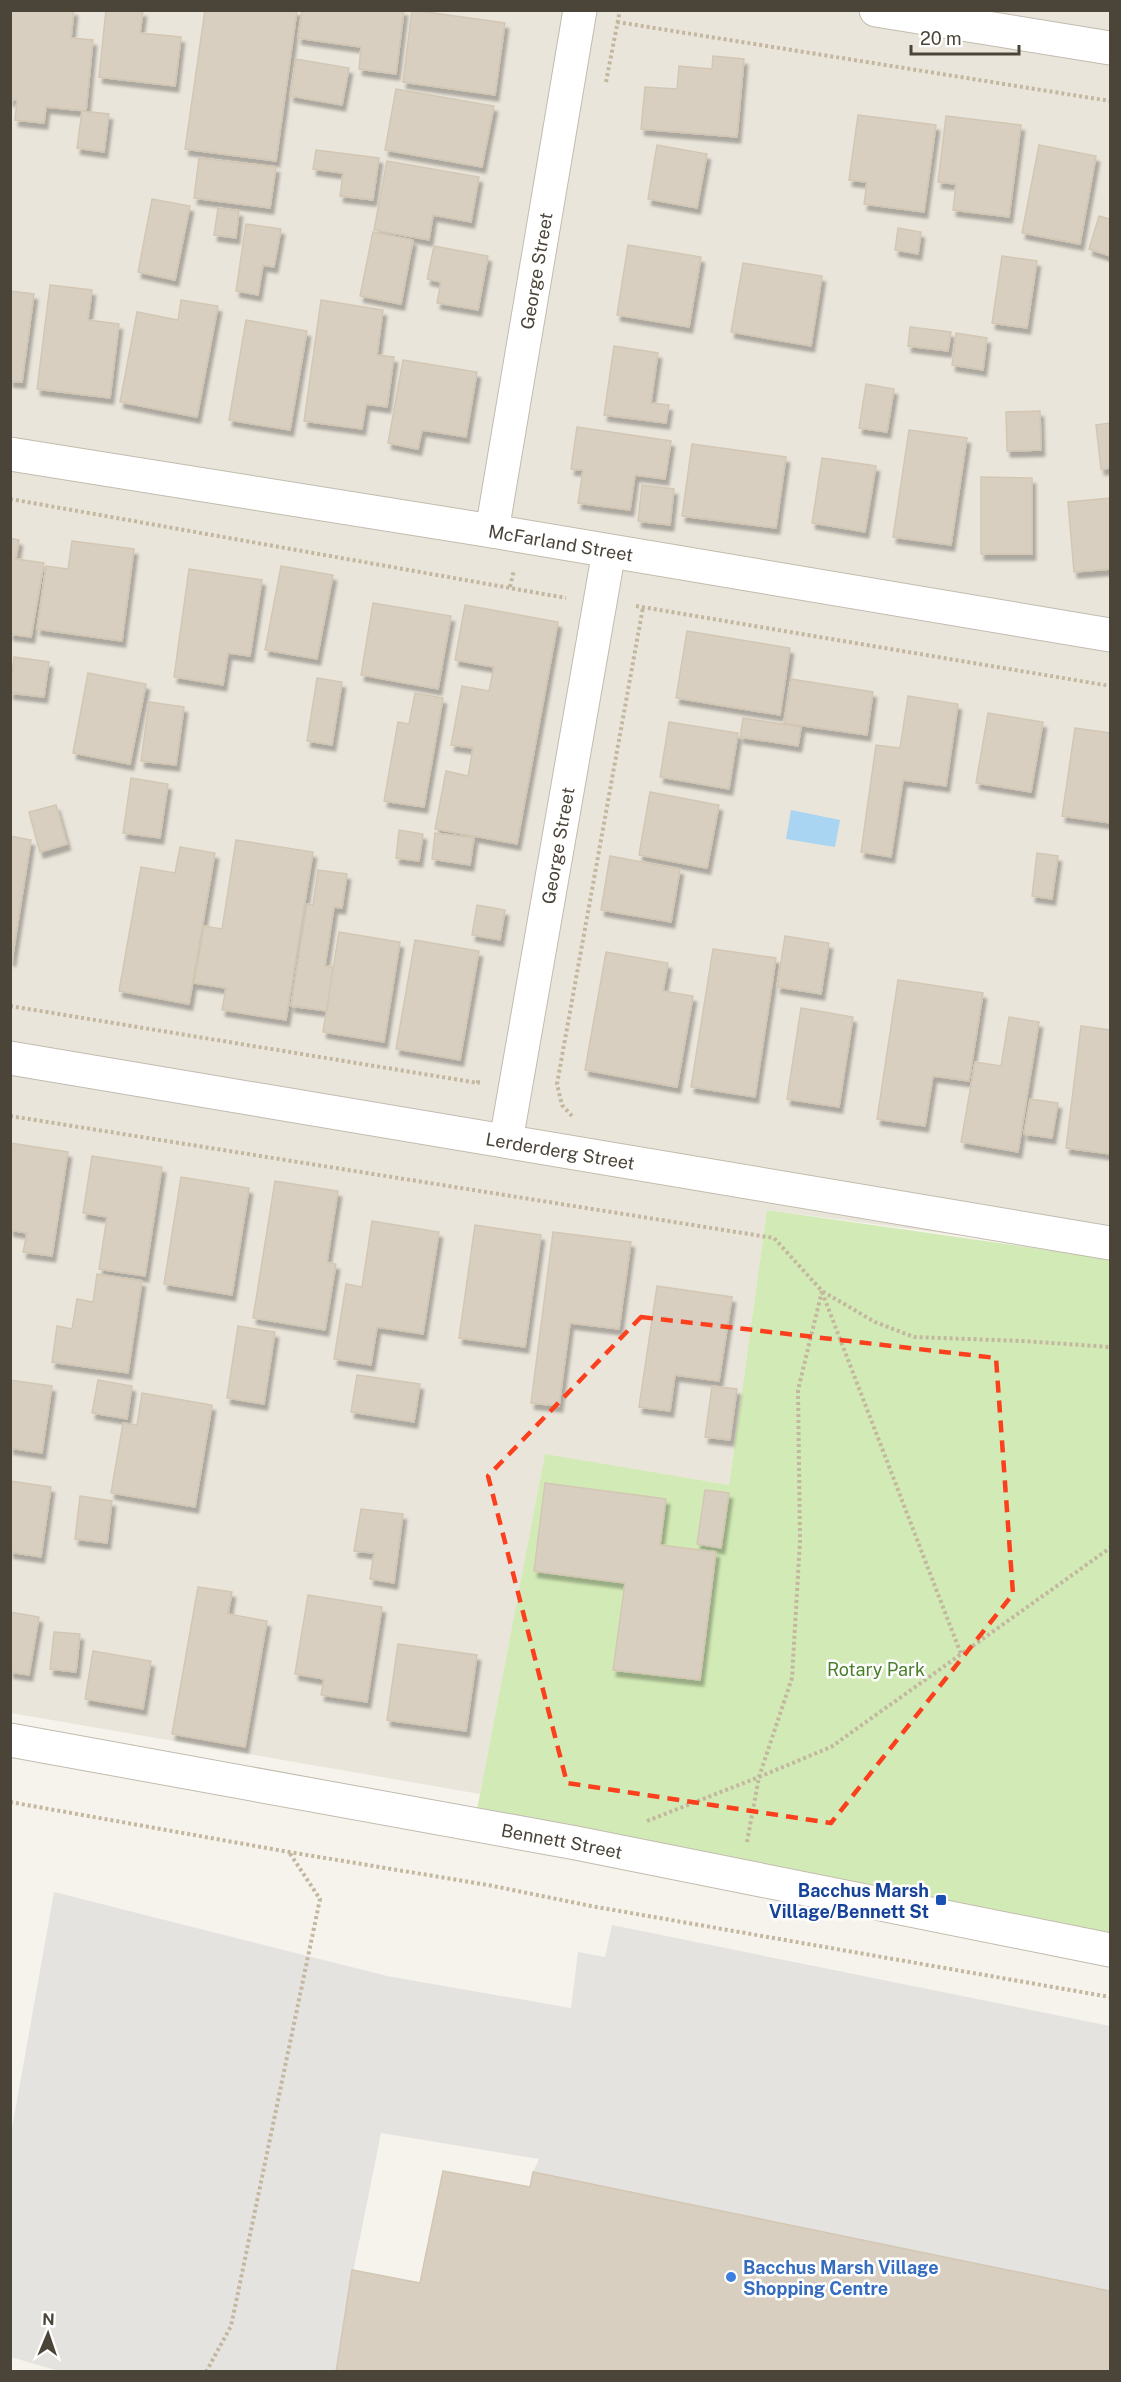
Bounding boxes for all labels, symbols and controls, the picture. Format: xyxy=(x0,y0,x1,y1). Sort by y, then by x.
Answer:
scale bar xyxy=(911,18,1019,56)
text: 20 m xyxy=(920,28,962,49)
street label: George Street xyxy=(516,211,556,331)
street label: McFarland Street xyxy=(487,520,635,565)
street label: George Street xyxy=(537,785,578,906)
street label: Lerderderg Street xyxy=(484,1128,636,1173)
park label: Rotary Park xyxy=(827,1659,925,1680)
street label: Bennett Street xyxy=(500,1819,624,1863)
place label: Bacchus Marsh Village/Bennett St xyxy=(769,1880,929,1922)
marker: Bacchus Marsh Village/Bennett St xyxy=(934,1893,948,1907)
place label: Bacchus Marsh Village Shopping Centre xyxy=(743,2257,939,2299)
marker: Bacchus Marsh Village Shopping Centre xyxy=(724,2270,738,2284)
north arrow xyxy=(18,2304,78,2364)
text: N xyxy=(42,2310,55,2329)

